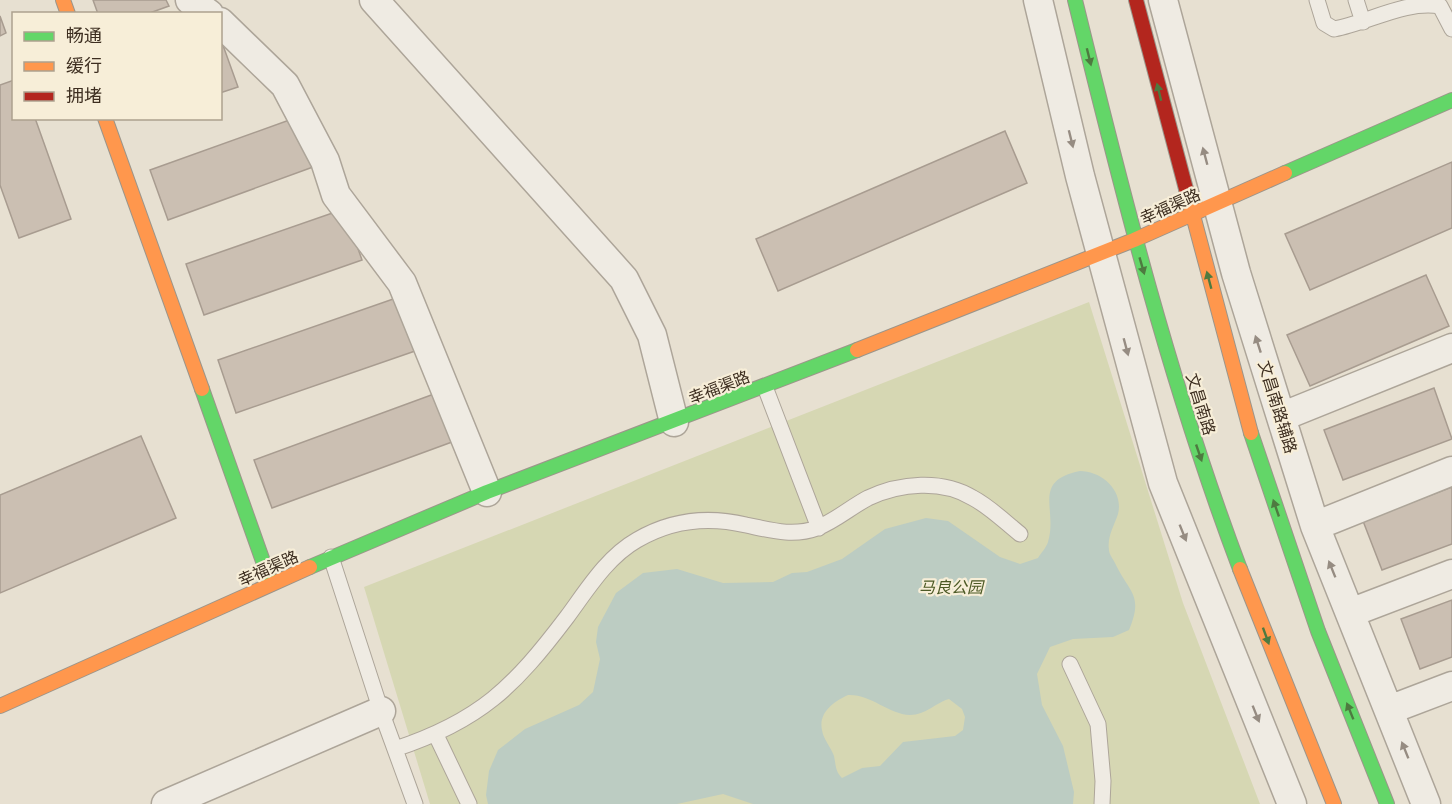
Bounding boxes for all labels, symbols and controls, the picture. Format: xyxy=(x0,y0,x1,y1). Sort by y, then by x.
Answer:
legend xyxy=(12,12,222,120)
text: 畅通 xyxy=(66,21,102,48)
one-way arrow xyxy=(1085,48,1095,66)
text: 缓行 xyxy=(66,51,102,78)
text: 拥堵 xyxy=(66,81,102,108)
one-way arrow xyxy=(1154,83,1164,101)
one-way arrow xyxy=(1066,129,1076,148)
one-way arrow xyxy=(1200,147,1209,165)
street label: 幸福渠路 xyxy=(1135,181,1204,229)
one-way arrow xyxy=(1138,257,1147,275)
one-way arrow xyxy=(1203,271,1213,290)
one-way arrow xyxy=(1253,335,1262,353)
one-way arrow xyxy=(1122,338,1132,356)
street label: 文昌南路辅路 xyxy=(1253,357,1304,456)
street label: 幸福渠路 xyxy=(684,363,753,409)
street label: 文昌南路 xyxy=(1181,370,1223,438)
one-way arrow xyxy=(1194,444,1204,462)
one-way arrow xyxy=(1271,498,1280,516)
one-way arrow xyxy=(1179,525,1189,543)
street label: 幸福渠路 xyxy=(233,543,302,591)
one-way arrow xyxy=(1327,559,1337,577)
park label: 马良公园 xyxy=(919,574,985,598)
one-way arrow xyxy=(1262,627,1272,645)
one-way arrow xyxy=(1344,701,1354,719)
one-way arrow xyxy=(1251,706,1261,724)
one-way arrow xyxy=(1399,740,1409,758)

